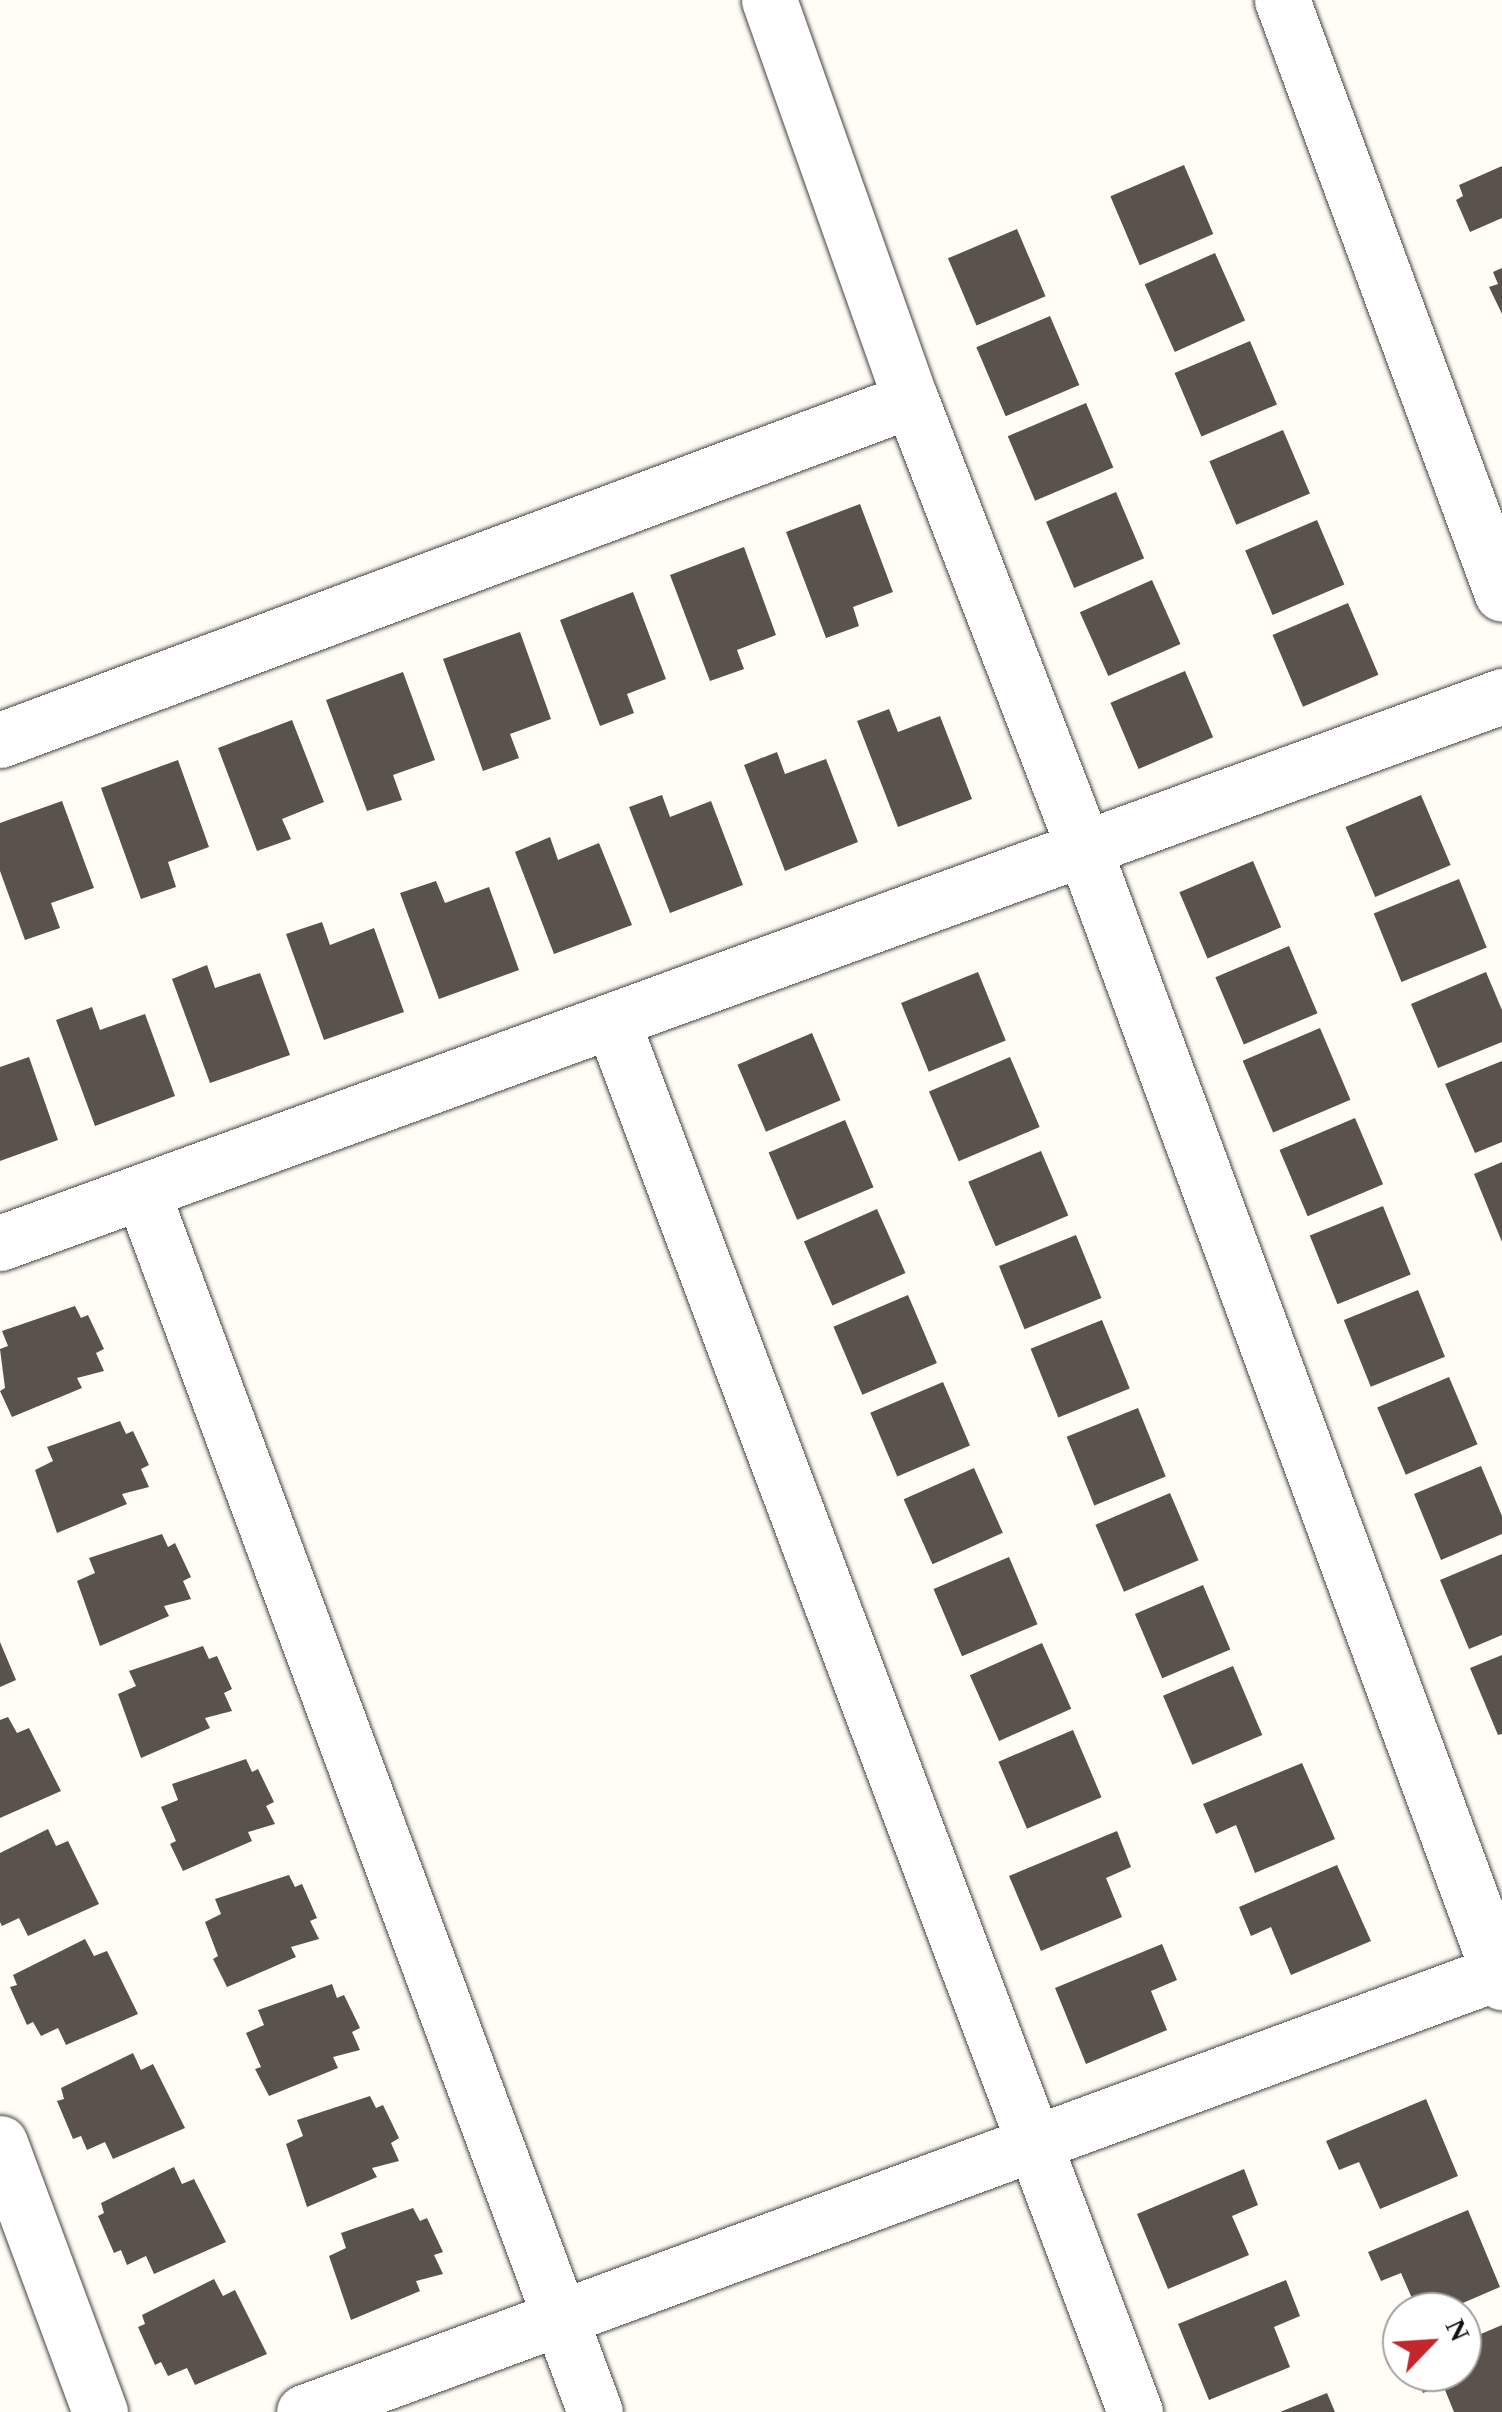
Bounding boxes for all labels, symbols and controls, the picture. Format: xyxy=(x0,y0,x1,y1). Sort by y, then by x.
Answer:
north arrow xyxy=(1382,2292,1482,2392)
text: N xyxy=(1440,2314,1476,2346)

